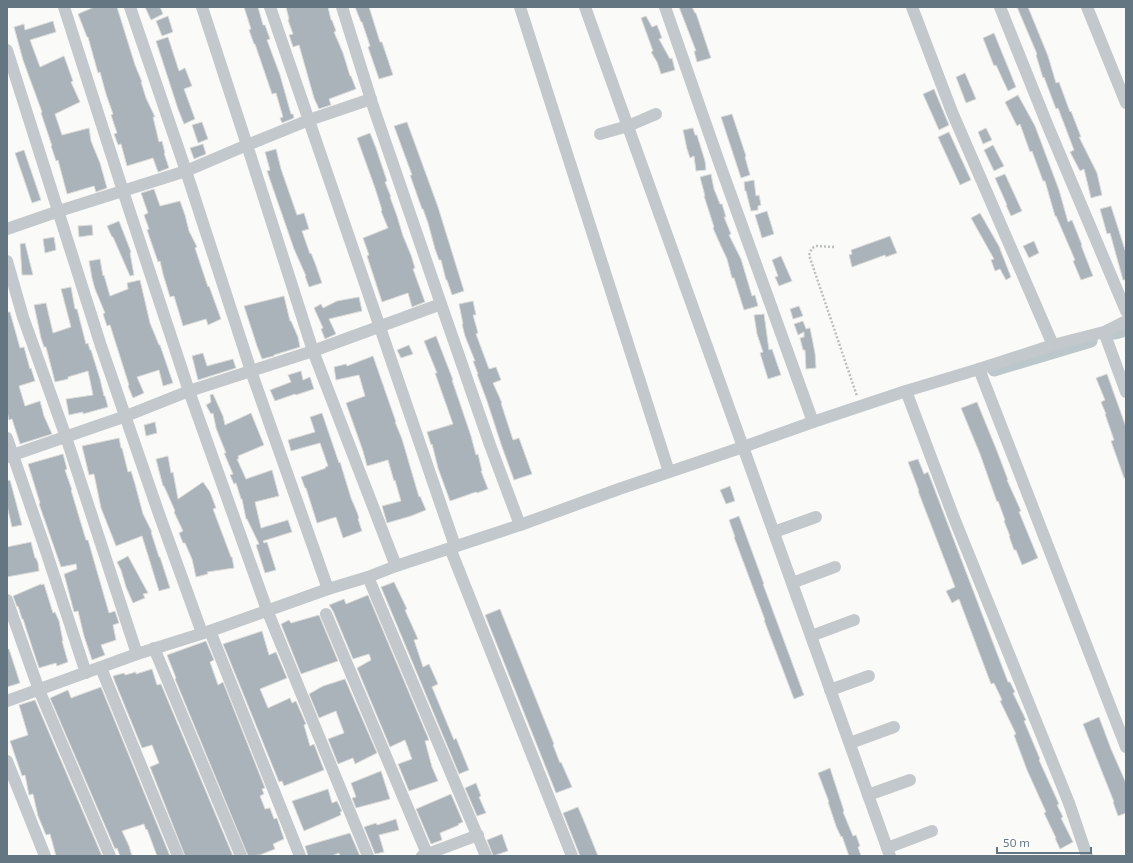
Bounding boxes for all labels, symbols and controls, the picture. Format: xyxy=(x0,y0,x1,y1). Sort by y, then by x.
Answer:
scale bar xyxy=(997,829,1091,855)
text: 50 m xyxy=(1003,835,1030,849)

